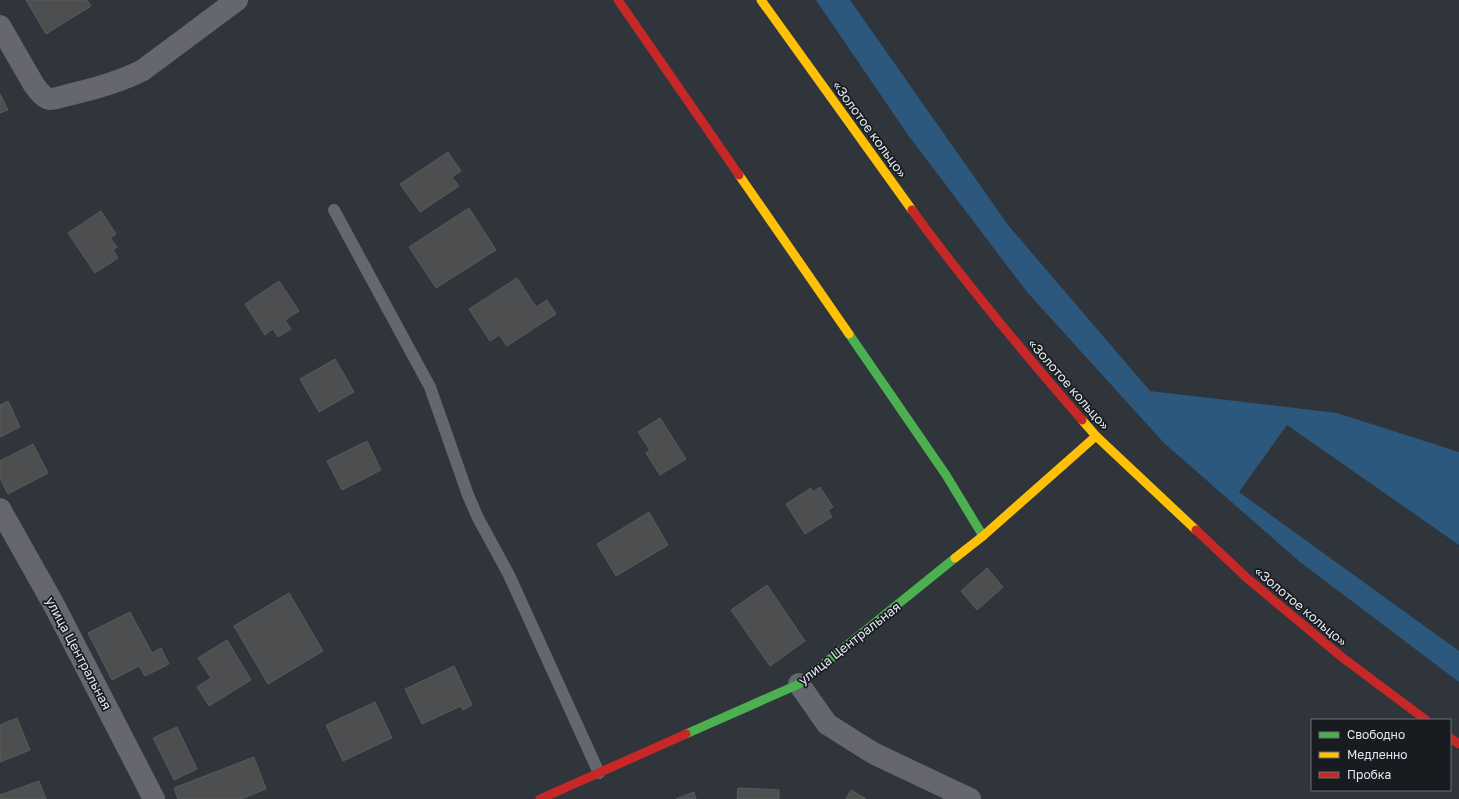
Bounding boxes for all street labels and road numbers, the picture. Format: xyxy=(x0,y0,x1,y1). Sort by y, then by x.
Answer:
street label: «Золотое кольцо» xyxy=(830,78,910,180)
street label: «Золотое кольцо» xyxy=(1025,335,1113,433)
street label: «Золотое кольцо» xyxy=(1252,563,1350,649)
street label: улица Центральная xyxy=(42,594,116,712)
street label: улица Центральная xyxy=(795,598,903,688)

